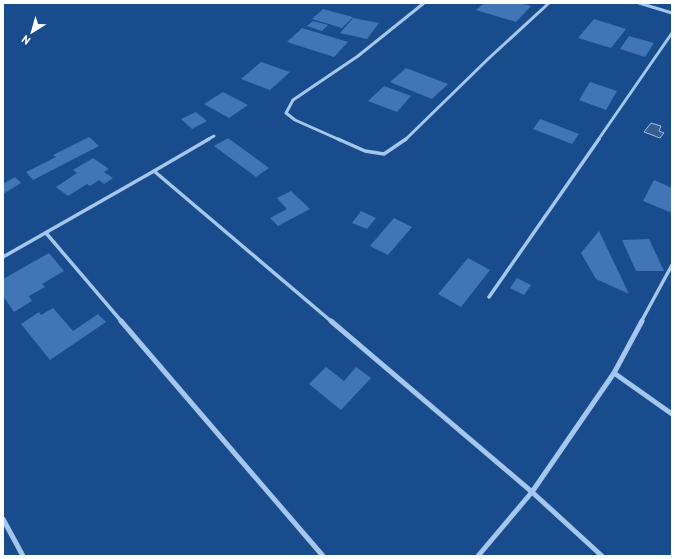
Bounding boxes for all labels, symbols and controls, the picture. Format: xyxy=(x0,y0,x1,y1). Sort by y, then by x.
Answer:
north arrow xyxy=(12,12,52,52)
text: N xyxy=(19,33,33,48)

